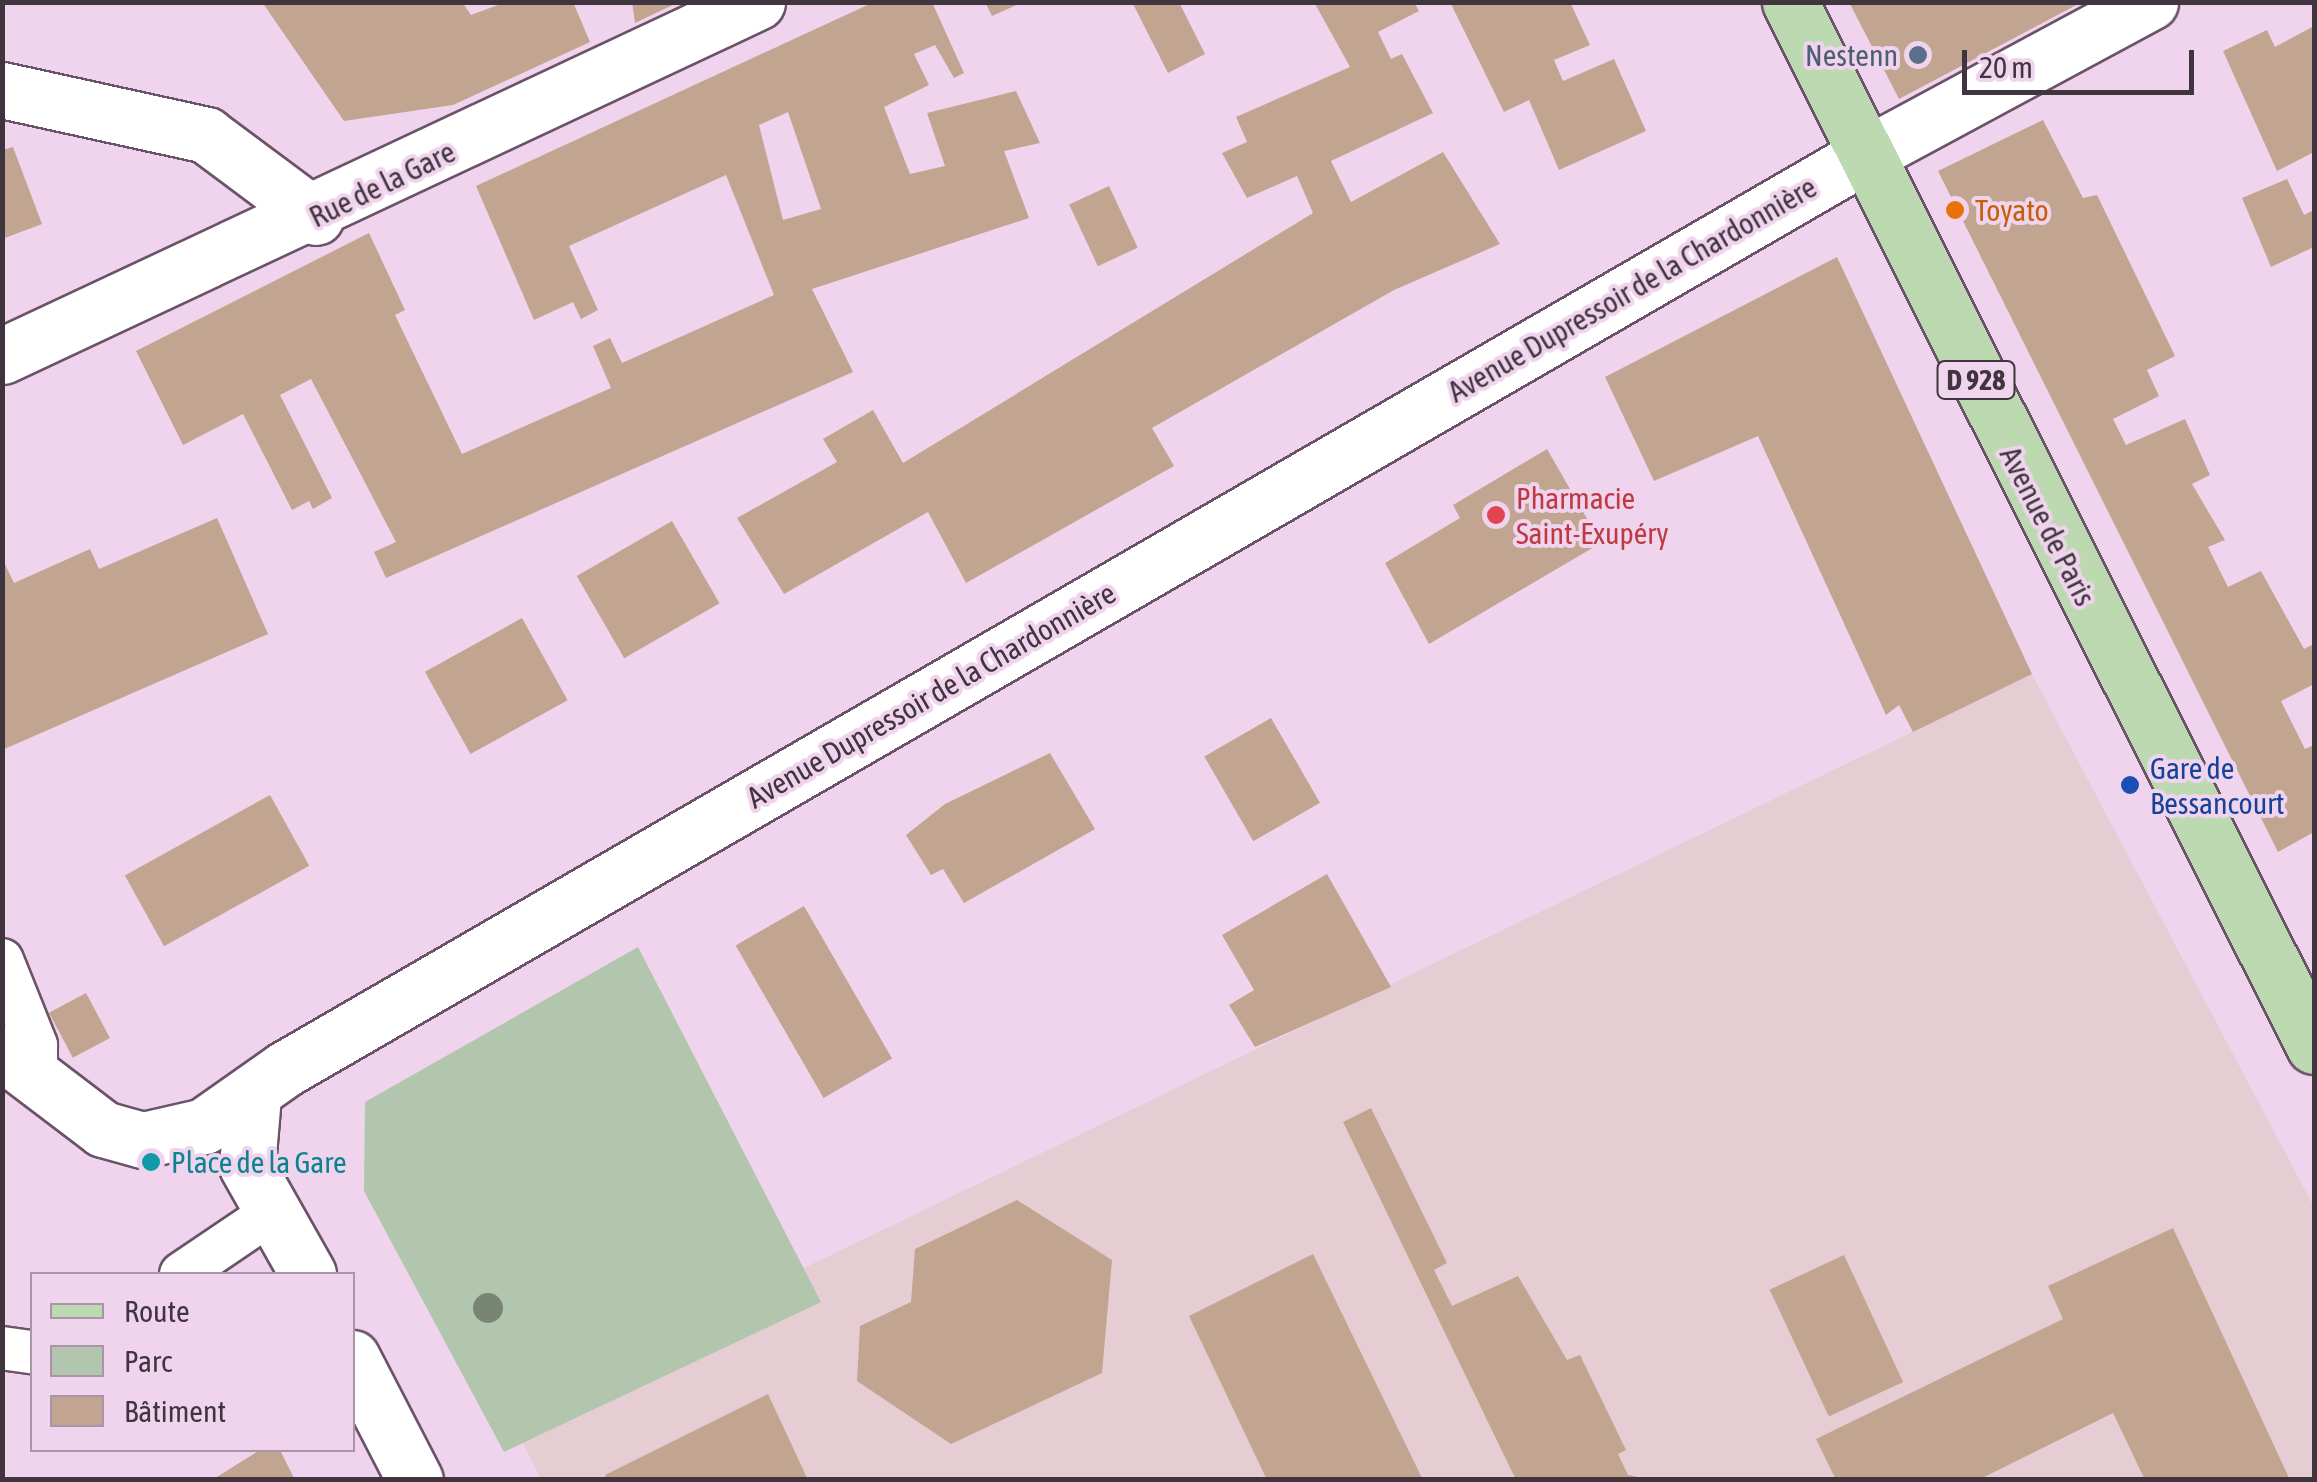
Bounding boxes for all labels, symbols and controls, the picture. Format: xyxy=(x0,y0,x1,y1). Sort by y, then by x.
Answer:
scale bar xyxy=(1967,30,2200,92)
place label: Nestenn xyxy=(1805,37,1898,73)
marker: Nestenn xyxy=(1907,44,1929,66)
text: 20 m xyxy=(1979,50,2033,84)
street label: Rue de la Gare xyxy=(303,133,461,235)
street label: Avenue Dupressoir de la Chardonnière xyxy=(1441,169,1823,409)
place label: Toyato xyxy=(1975,192,2049,228)
marker: Toyato xyxy=(1944,199,1966,221)
road number: D 928 xyxy=(1936,357,2016,403)
street label: Avenue de Paris xyxy=(1993,441,2103,611)
place label: Pharmacie Saint-Exupéry xyxy=(1516,480,1669,550)
marker: Pharmacie Saint-Exupéry xyxy=(1485,504,1507,526)
street label: Avenue Dupressoir de la Chardonnière xyxy=(740,575,1122,815)
place label: Gare de Bessancourt xyxy=(2150,750,2284,820)
marker: Gare de Bessancourt xyxy=(2119,774,2141,796)
place label: Place de la Gare xyxy=(171,1144,347,1180)
marker: Place de la Gare xyxy=(140,1151,162,1173)
legend xyxy=(30,1272,355,1452)
text: Route xyxy=(124,1294,190,1328)
text: Parc xyxy=(124,1344,172,1378)
text: Bâtiment xyxy=(124,1394,226,1428)

